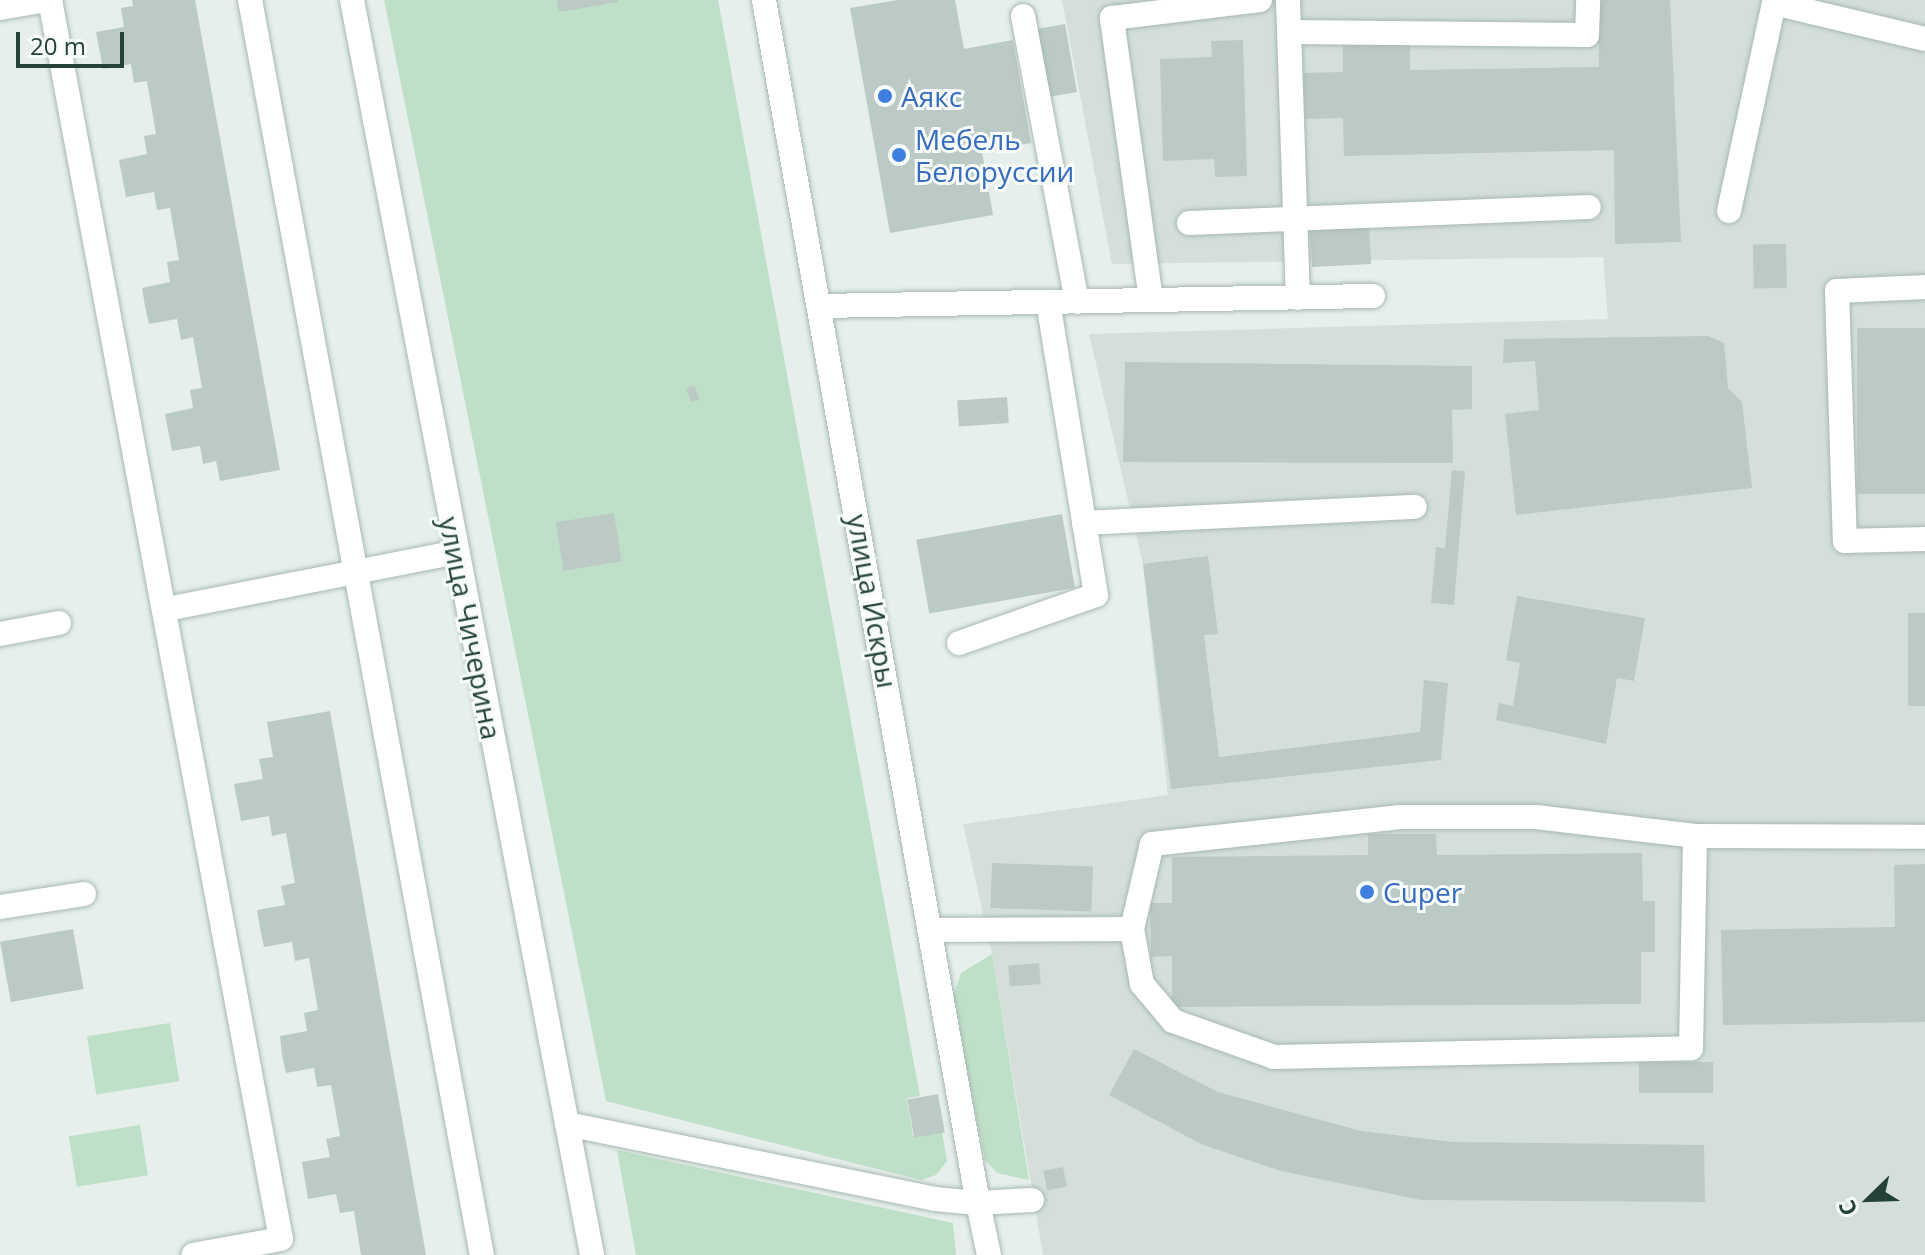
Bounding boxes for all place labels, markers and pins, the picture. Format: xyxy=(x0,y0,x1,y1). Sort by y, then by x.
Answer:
place label: Аякс xyxy=(901,79,962,113)
marker: Аякс xyxy=(876,87,894,105)
place label: Мебель Белоруссии xyxy=(915,122,1074,188)
marker: Мебель Белоруссии xyxy=(890,146,908,164)
place label: Cuper xyxy=(1383,875,1462,909)
marker: Cuper xyxy=(1358,883,1376,901)

